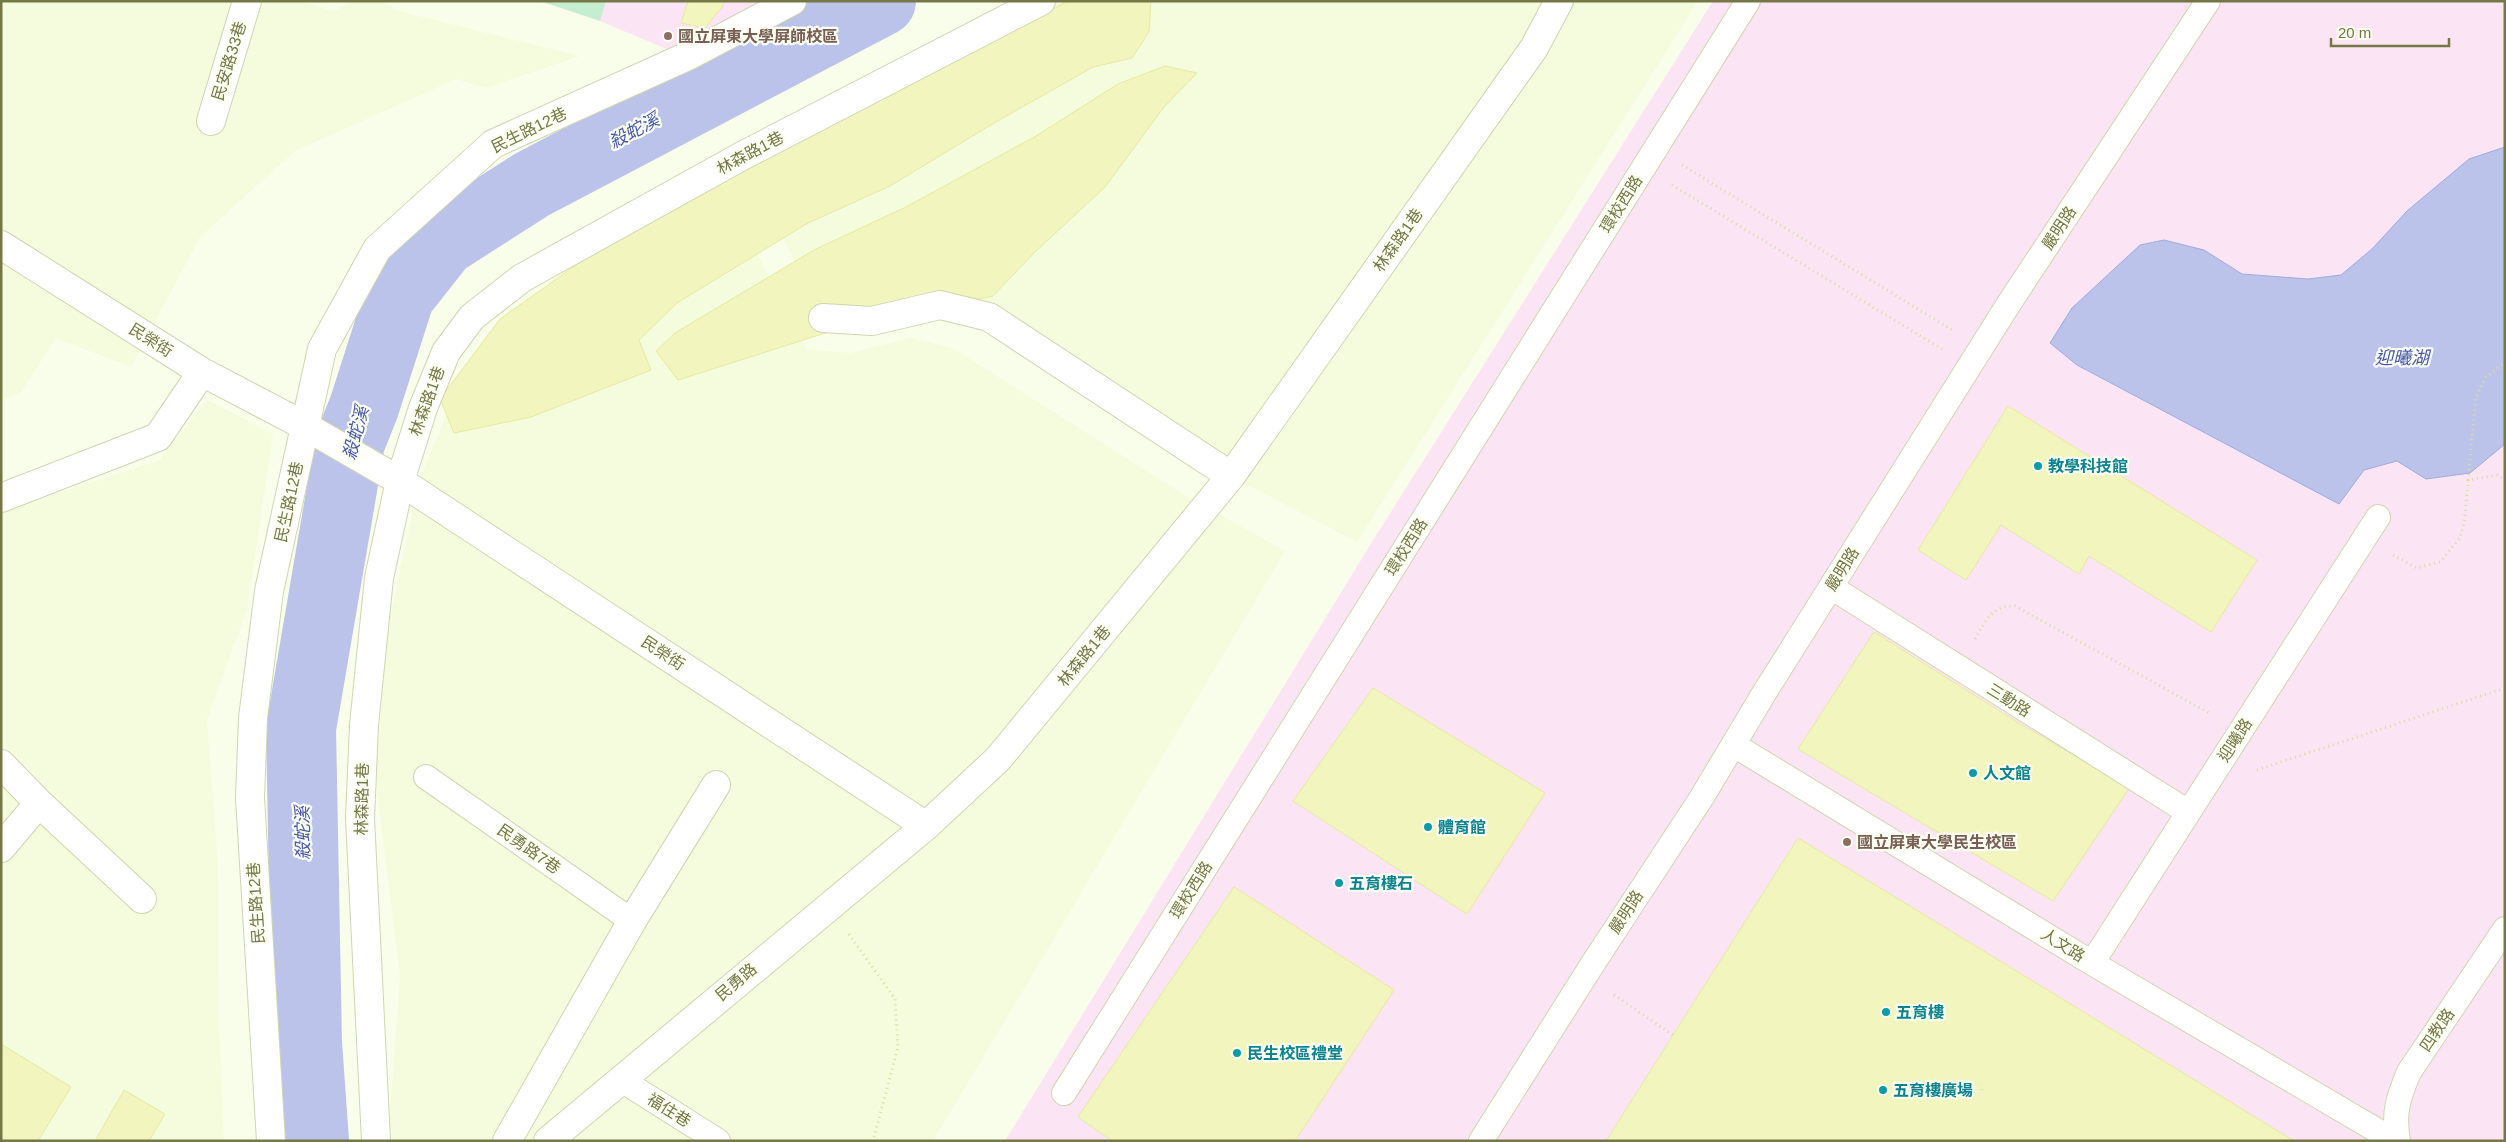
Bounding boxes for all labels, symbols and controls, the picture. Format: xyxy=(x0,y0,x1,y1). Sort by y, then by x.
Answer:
scale bar xyxy=(2331,15,2448,47)
street label: 民安路33巷 xyxy=(209,19,249,103)
text: 20 m xyxy=(2338,24,2371,41)
place label: 國立屏東大學屏師校區 xyxy=(678,27,838,45)
marker: 國立屏東大學屏師校區 xyxy=(662,30,674,42)
street label: 民生路12巷 xyxy=(489,104,569,156)
water label: 殺蛇溪 xyxy=(605,108,665,153)
street label: 林森路1巷 xyxy=(714,128,786,178)
street label: 環校西路 xyxy=(1597,172,1645,236)
street label: 嚴明路 xyxy=(2039,203,2079,253)
street label: 林森路1巷 xyxy=(1370,205,1426,275)
street label: 民榮街 xyxy=(126,320,176,360)
water label: 迎曦湖 xyxy=(2375,348,2432,368)
street label: 林森路1巷 xyxy=(407,364,447,438)
water label: 殺蛇溪 xyxy=(339,401,373,462)
place label: 教學科技館 xyxy=(2048,458,2128,475)
street label: 民生路12巷 xyxy=(272,460,306,544)
marker: 教學科技館 xyxy=(2032,460,2044,472)
street label: 環校西路 xyxy=(1382,515,1430,579)
street label: 嚴明路 xyxy=(1822,544,1862,594)
street label: 林森路1巷 xyxy=(1054,622,1114,690)
street label: 民榮街 xyxy=(638,633,688,673)
street label: 三動路 xyxy=(1984,680,2034,720)
street label: 迎曦路 xyxy=(2215,715,2255,765)
street label: 林森路1巷 xyxy=(353,762,371,836)
place label: 人文館 xyxy=(1983,765,2031,782)
marker: 人文館 xyxy=(1967,767,1979,779)
water label: 殺蛇溪 xyxy=(292,803,313,860)
place label: 體育館 xyxy=(1438,819,1486,836)
street label: 民勇路7巷 xyxy=(494,821,564,877)
marker: 體育館 xyxy=(1422,821,1434,833)
place label: 國立屏東大學民生校區 xyxy=(1857,833,2017,851)
marker: 國立屏東大學民生校區 xyxy=(1841,836,1853,848)
street label: 環校西路 xyxy=(1167,858,1215,922)
street label: 民生路12巷 xyxy=(245,862,267,944)
place label: 五育樓石 xyxy=(1349,875,1413,892)
marker: 五育樓石 xyxy=(1333,877,1345,889)
street label: 嚴明路 xyxy=(1606,887,1646,937)
street label: 人文路 xyxy=(2038,925,2088,965)
street label: 民勇路 xyxy=(712,960,760,1004)
place label: 五育樓 xyxy=(1896,1004,1944,1021)
street label: 四教路 xyxy=(2417,1005,2457,1055)
marker: 五育樓 xyxy=(1880,1006,1892,1018)
place label: 民生校區禮堂 xyxy=(1247,1044,1343,1062)
marker: 民生校區禮堂 xyxy=(1231,1047,1243,1059)
place label: 五育樓廣場 xyxy=(1893,1082,1973,1099)
marker: 五育樓廣場 xyxy=(1877,1084,1889,1096)
street label: 福住巷 xyxy=(644,1090,694,1130)

